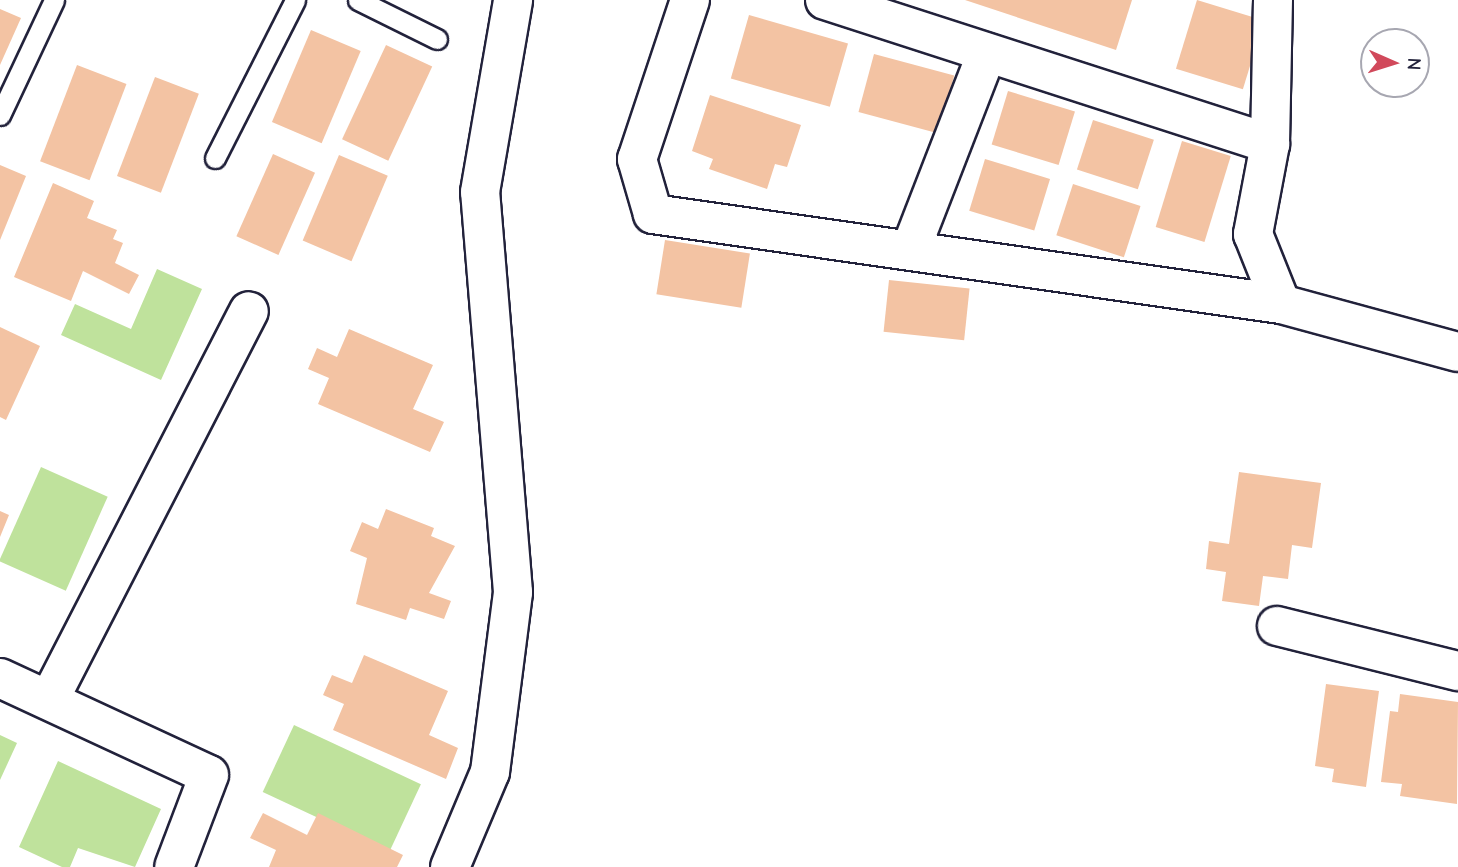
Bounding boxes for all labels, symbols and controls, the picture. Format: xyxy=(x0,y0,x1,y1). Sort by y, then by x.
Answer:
north arrow xyxy=(1360,28,1430,98)
text: N xyxy=(1403,57,1425,71)

